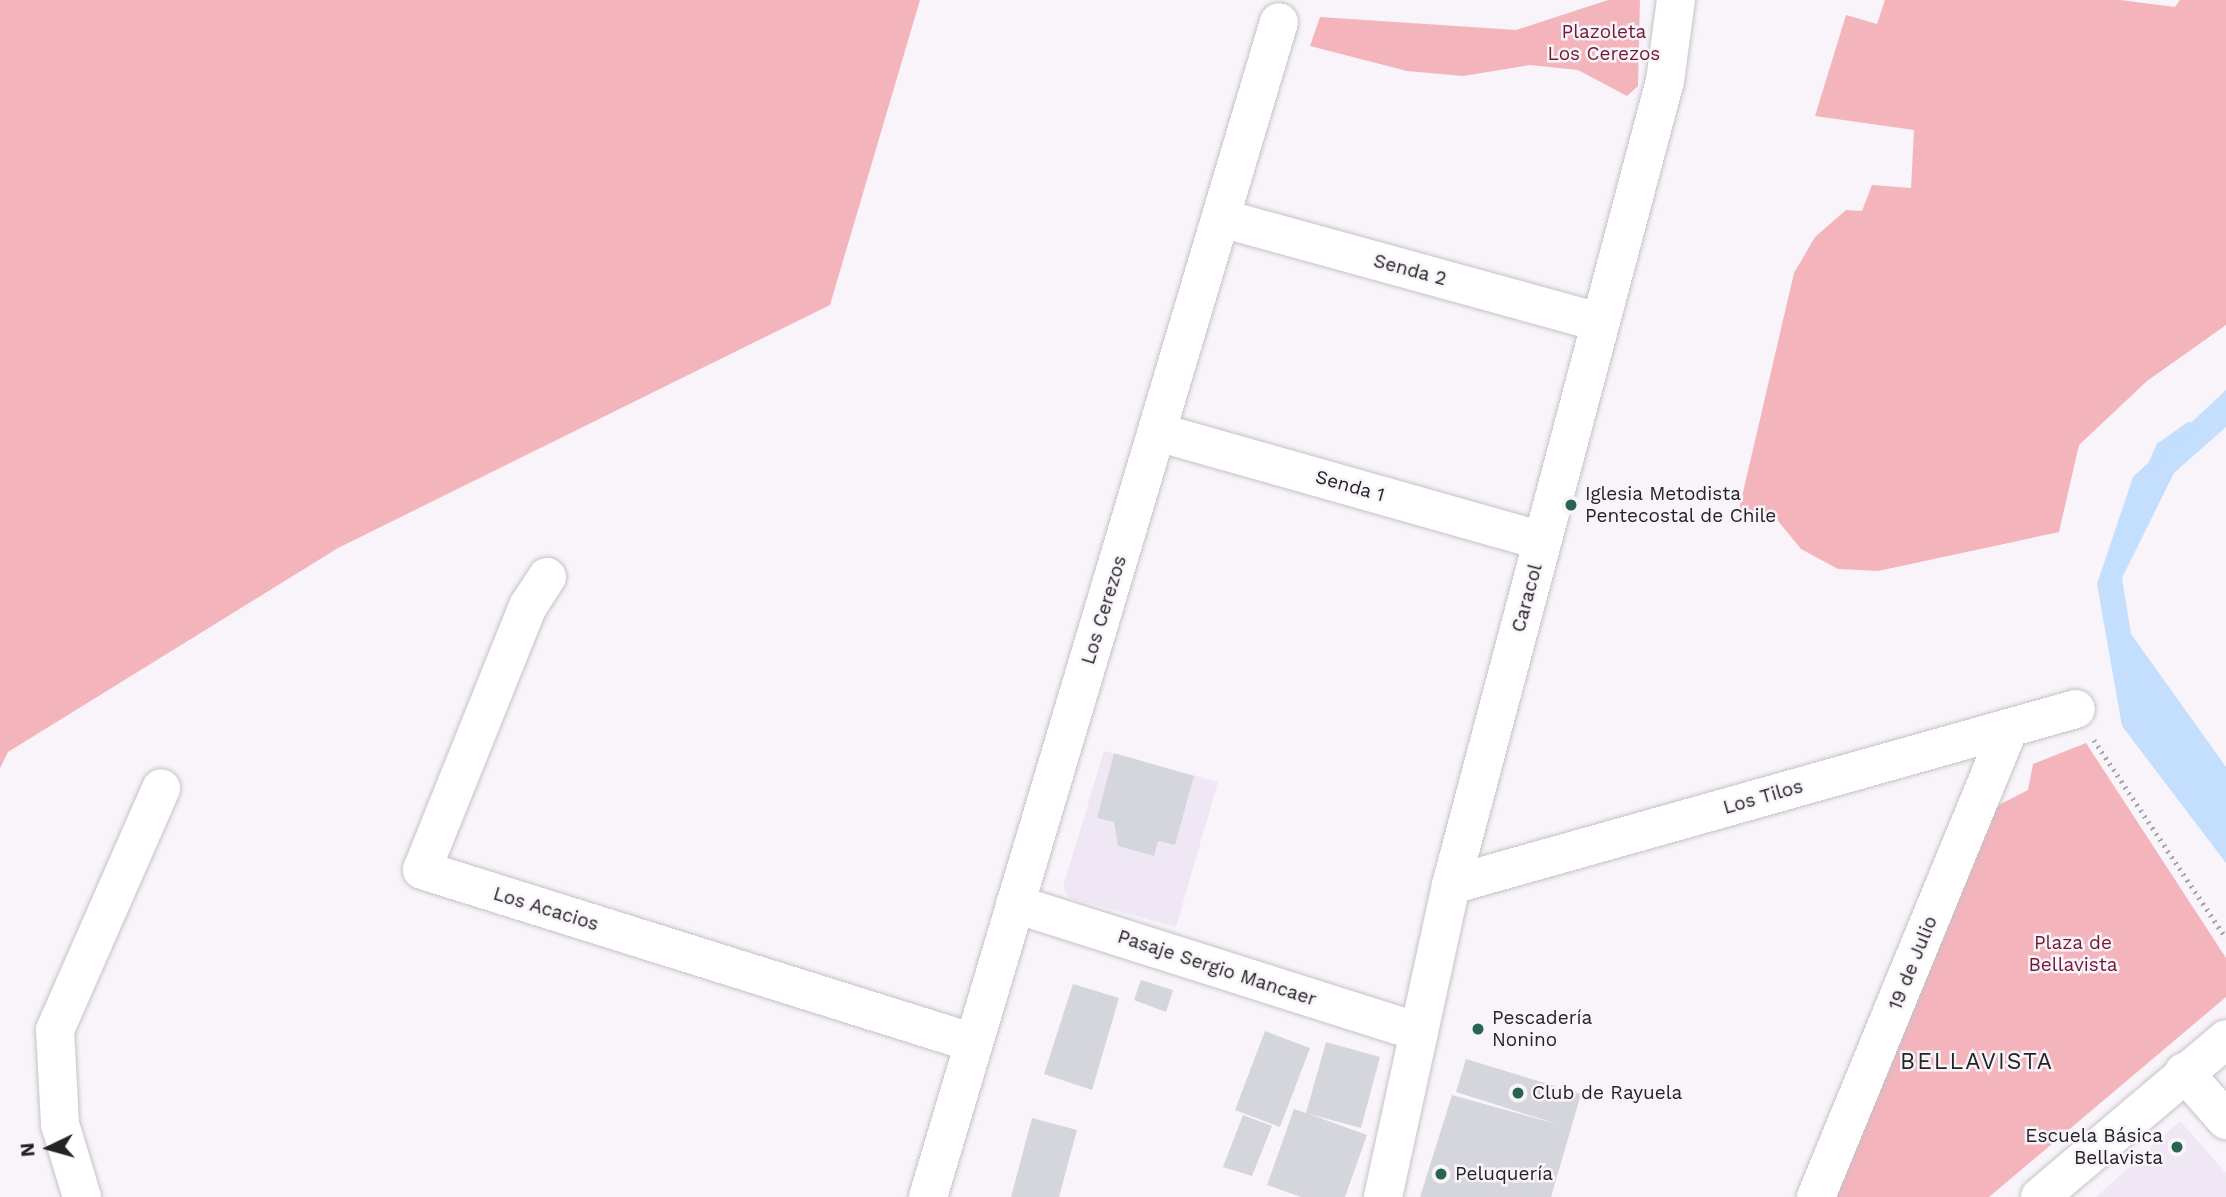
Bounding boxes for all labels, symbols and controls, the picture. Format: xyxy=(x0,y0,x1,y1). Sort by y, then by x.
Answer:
park label: Plazoleta Los Cerezos xyxy=(1548,21,1660,65)
street label: Senda 2 xyxy=(1371,249,1449,291)
street label: Senda 1 xyxy=(1313,465,1387,507)
place label: Iglesia Metodista Pentecostal de Chile xyxy=(1585,483,1777,527)
marker: Iglesia Metodista Pentecostal de Chile xyxy=(1563,497,1579,513)
street label: Los Cerezos xyxy=(1077,553,1131,667)
street label: Caracol xyxy=(1507,561,1547,635)
street label: Los Tilos xyxy=(1720,775,1806,819)
street label: Los Acacios xyxy=(490,882,602,936)
street label: 19 de Julio xyxy=(1884,913,1942,1013)
street label: Pasaje Sergio Mancaer xyxy=(1115,925,1319,1011)
park label: Plaza de Bellavista xyxy=(2028,932,2118,976)
place label: Pescadería Nonino xyxy=(1492,1007,1592,1051)
marker: Pescadería Nonino xyxy=(1470,1021,1486,1037)
district label: BELLAVISTA xyxy=(1901,1048,2053,1076)
place label: Club de Rayuela xyxy=(1532,1082,1682,1104)
marker: Club de Rayuela xyxy=(1510,1085,1526,1101)
north arrow xyxy=(14,1113,84,1183)
place label: Escuela Básica Bellavista xyxy=(2025,1125,2163,1169)
marker: Escuela Básica Bellavista xyxy=(2169,1139,2185,1155)
text: N xyxy=(16,1142,40,1158)
place label: Peluquería xyxy=(1455,1163,1553,1185)
marker: Peluquería xyxy=(1433,1166,1449,1182)

